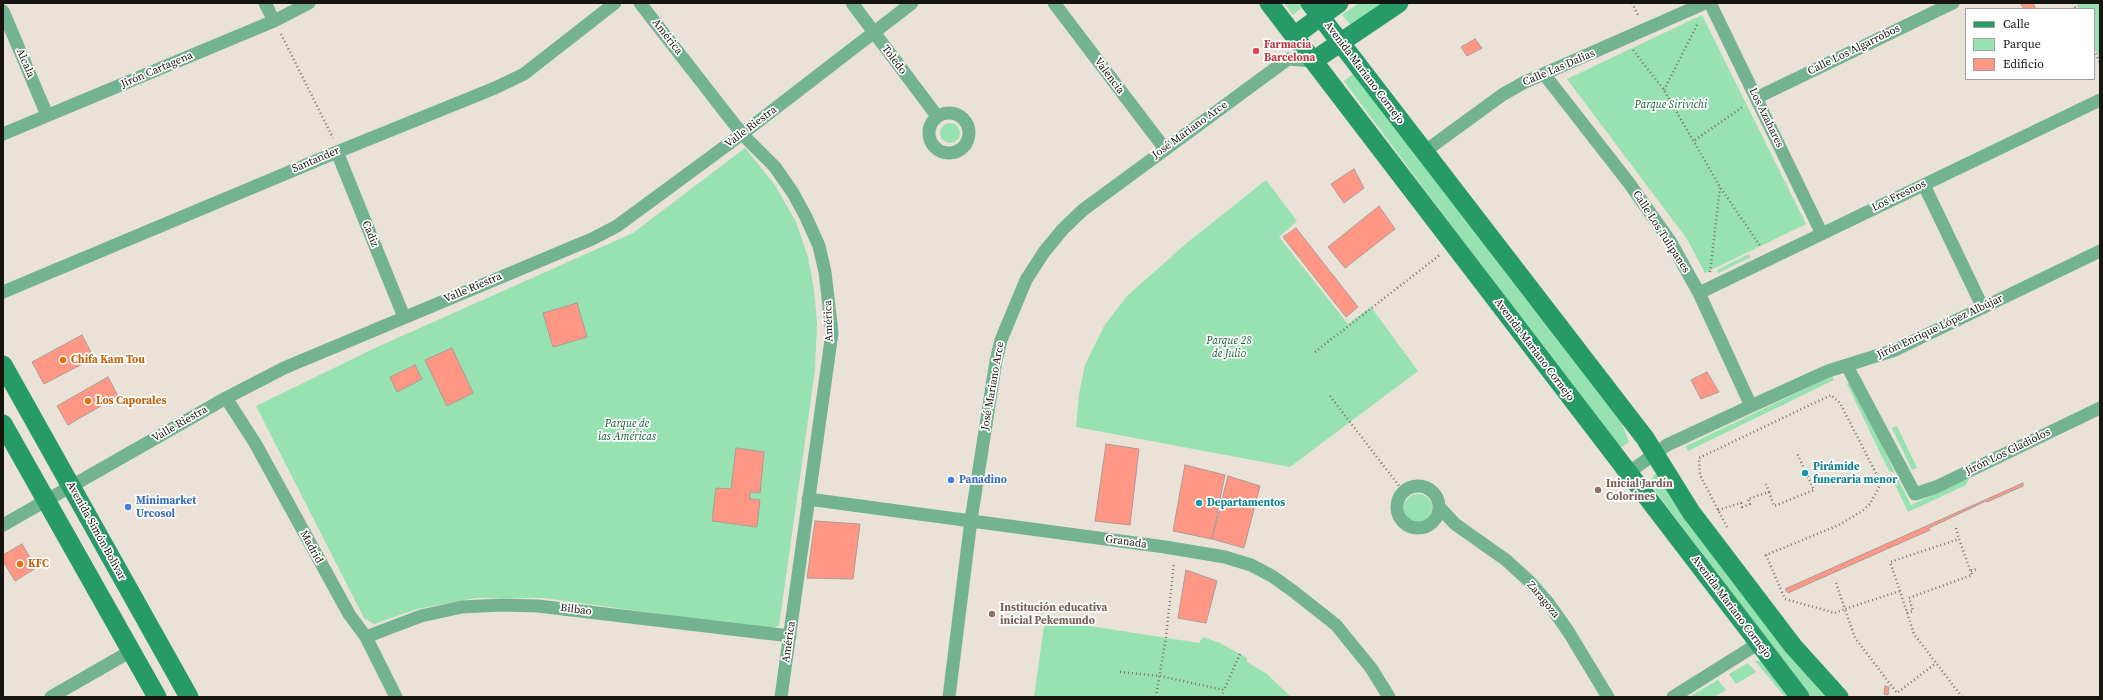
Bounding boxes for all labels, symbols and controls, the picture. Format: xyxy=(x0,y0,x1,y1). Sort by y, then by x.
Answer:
legend xyxy=(1965,8,2095,80)
street label: América xyxy=(649,16,685,58)
text: Calle xyxy=(2003,16,2030,32)
street label: Avenida Mariano Cornejo xyxy=(1321,19,1407,127)
street label: Calle Los Algarrobos xyxy=(1806,22,1902,78)
text: Parque xyxy=(2003,36,2041,52)
place label: Farmacia Barcelona xyxy=(1264,38,1315,64)
street label: Toledo xyxy=(879,43,909,77)
street label: Alcala xyxy=(13,46,37,80)
marker: Farmacia Barcelona xyxy=(1251,46,1261,56)
street label: Calle Las Dalias xyxy=(1521,47,1597,89)
street label: Jirón Cartagena xyxy=(119,49,195,91)
street label: Valencia xyxy=(1091,55,1127,97)
text: Edificio xyxy=(2003,56,2044,72)
street label: Los Azahares xyxy=(1746,86,1786,150)
street label: José Mariano Arce xyxy=(1150,98,1230,162)
park label: Parque Sirivichi xyxy=(1635,98,1707,112)
street label: Valle Riestra xyxy=(723,103,779,151)
street label: Santander xyxy=(290,144,342,176)
street label: Los Fresnos xyxy=(1870,177,1928,215)
street label: Calle Los Tulipanes xyxy=(1629,188,1693,276)
street label: Cadiz xyxy=(359,219,381,249)
street label: Valle Riestra xyxy=(442,270,504,306)
street label: Jirón Enrique López Albújar xyxy=(1875,292,2005,362)
street label: Avenida Mariano Cornejo xyxy=(1491,296,1577,404)
street label: América xyxy=(822,300,836,342)
park label: Parque 28 de Julio xyxy=(1206,334,1252,360)
street label: José Mariano Arce xyxy=(979,341,1007,431)
place label: Chifa Kam Tou xyxy=(71,353,145,367)
marker: Chifa Kam Tou xyxy=(58,355,68,365)
place label: Los Caporales xyxy=(96,394,166,408)
marker: Los Caporales xyxy=(83,396,93,406)
street label: Valle Riestra xyxy=(150,403,210,445)
park label: Parque de las Américas xyxy=(598,417,656,443)
street label: Jirón Los Gladiolos xyxy=(1963,426,2053,478)
place label: Pirámide funeraria menor xyxy=(1813,460,1897,486)
marker: Pirámide funeraria menor xyxy=(1800,468,1810,478)
place label: Panadino xyxy=(959,473,1007,487)
marker: Panadino xyxy=(946,475,956,485)
place label: Inicial Jardín Colorines xyxy=(1606,477,1673,503)
street label: Avenida Simón Bolivar xyxy=(63,479,129,583)
marker: Inicial Jardín Colorines xyxy=(1593,485,1603,495)
place label: Minimarket Urcosol xyxy=(136,494,196,520)
place label: Departamentos xyxy=(1207,496,1285,510)
marker: Departamentos xyxy=(1194,498,1204,508)
marker: Minimarket Urcosol xyxy=(123,502,133,512)
street label: Madrid xyxy=(297,528,325,566)
street label: Granada xyxy=(1104,533,1148,551)
street label: Avenida Mariano Cornejo xyxy=(1688,553,1774,661)
place label: KFC xyxy=(28,557,49,571)
marker: KFC xyxy=(15,559,25,569)
street label: Zaragoza xyxy=(1524,579,1562,621)
place label: Institución educativa inicial Pekemundo xyxy=(1000,601,1107,627)
street label: Bilbao xyxy=(560,602,592,618)
marker: Institución educativa inicial Pekemundo xyxy=(987,609,997,619)
street label: América xyxy=(780,620,798,664)

